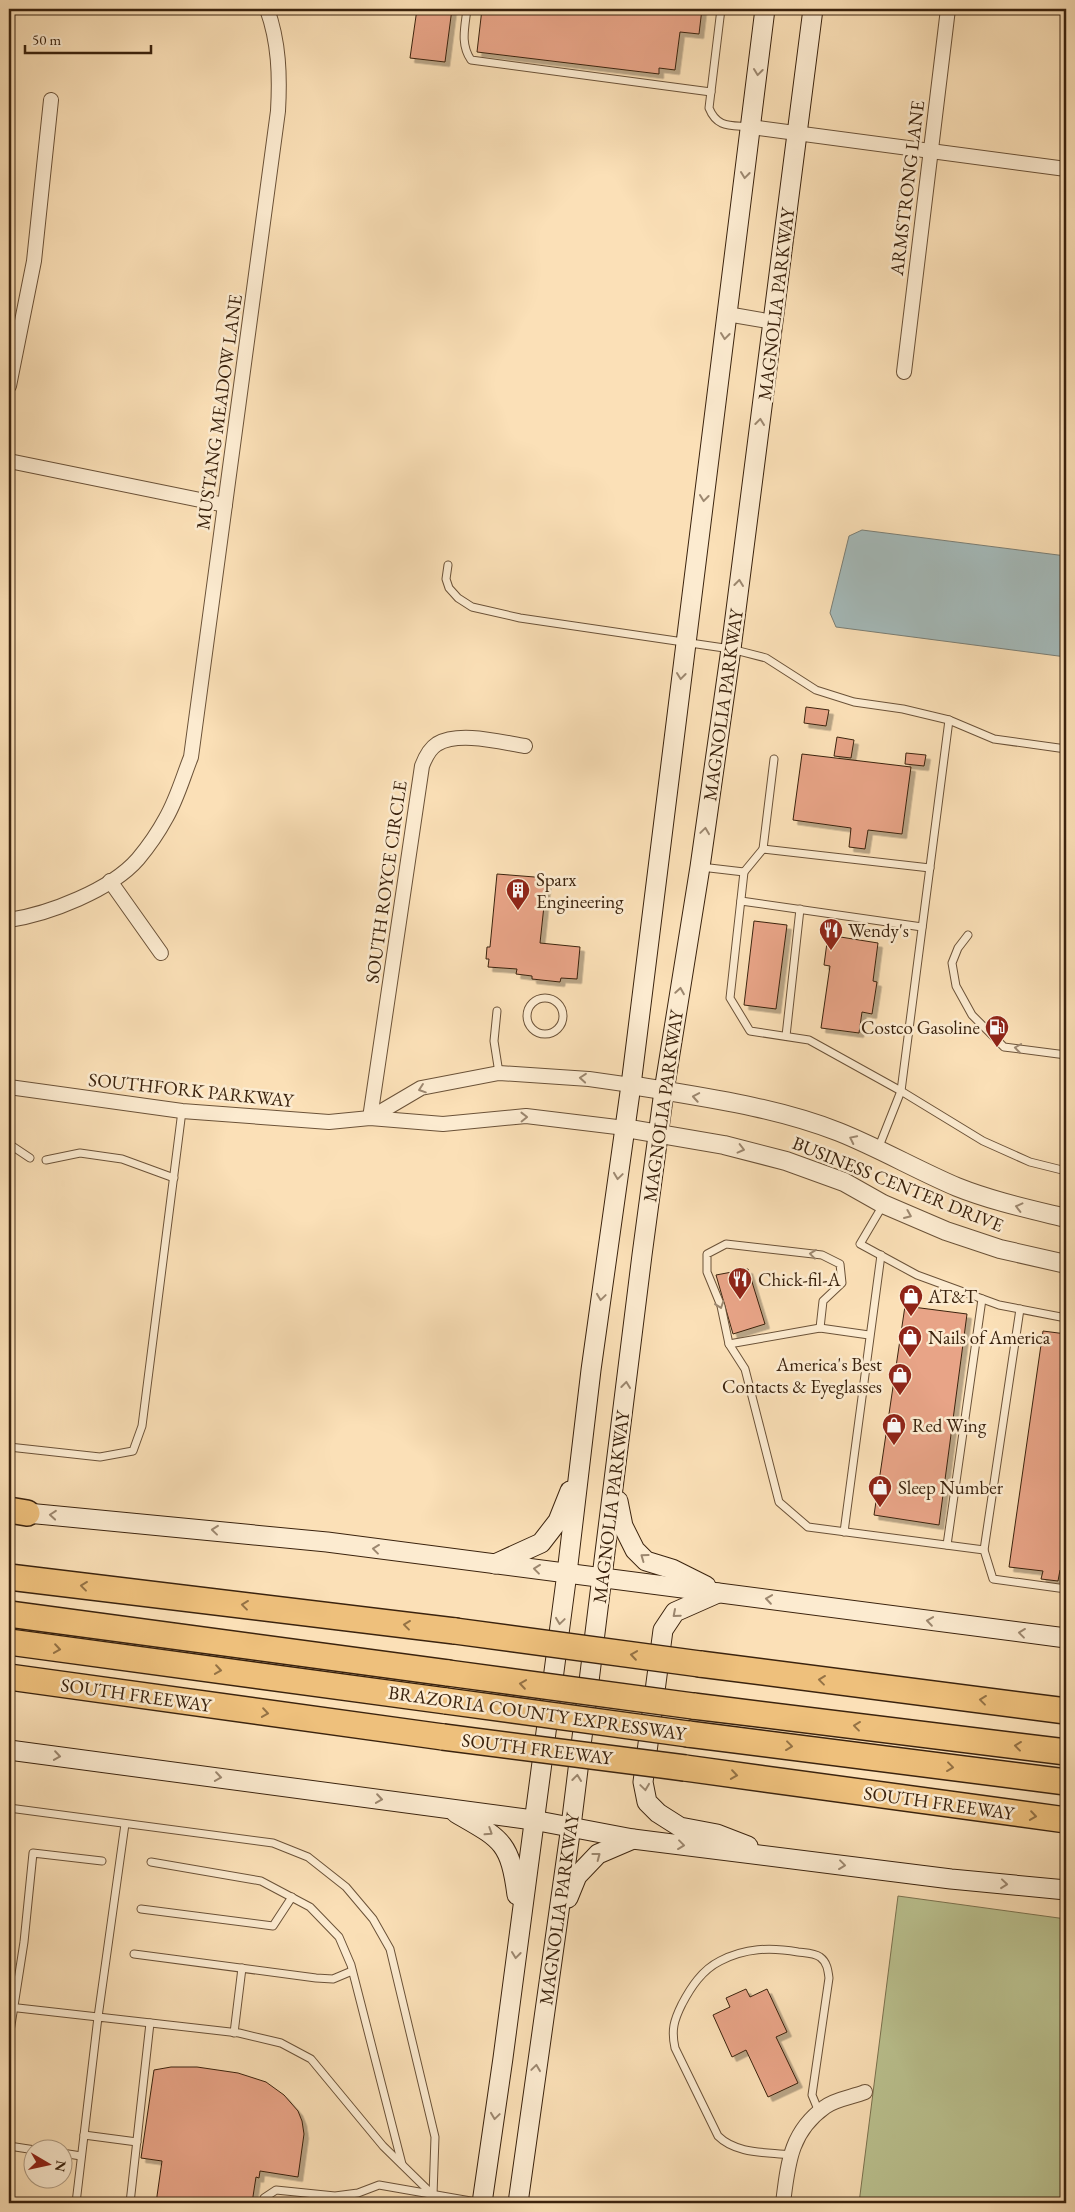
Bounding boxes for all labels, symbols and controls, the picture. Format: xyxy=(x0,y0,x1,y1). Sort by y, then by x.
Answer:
scale bar xyxy=(25,22,151,54)
text: 50 m xyxy=(32,30,61,49)
one-way arrow xyxy=(753,69,764,77)
street label: ARMSTRONG LANE xyxy=(884,99,930,278)
one-way arrow xyxy=(740,171,751,179)
street label: MAGNOLIA PARKWAY xyxy=(752,205,800,402)
street label: MUSTANG MEADOW LANE xyxy=(190,292,248,531)
one-way arrow xyxy=(720,332,730,341)
one-way arrow xyxy=(754,418,765,426)
one-way arrow xyxy=(699,494,710,502)
one-way arrow xyxy=(733,579,744,587)
street label: MAGNOLIA PARKWAY xyxy=(697,606,749,803)
one-way arrow xyxy=(676,672,687,680)
street label: SOUTH ROYCE CIRCLE xyxy=(359,779,413,985)
one-way arrow xyxy=(700,826,710,835)
place label: Sparx Engineering xyxy=(536,867,624,914)
building icon: Sparx Engineering xyxy=(505,877,531,911)
restaurant icon: Wendy's xyxy=(818,917,844,951)
place label: Wendy's xyxy=(848,918,909,943)
one-way arrow xyxy=(675,987,685,996)
street label: MAGNOLIA PARKWAY xyxy=(637,1007,689,1204)
fuel station icon: Costco Gasoline xyxy=(984,1014,1010,1048)
place label: Costco Gasoline xyxy=(861,1015,980,1040)
one-way arrow xyxy=(1014,1044,1022,1054)
street label: SOUTHFORK PARKWAY xyxy=(87,1067,296,1113)
one-way arrow xyxy=(579,1073,587,1084)
one-way arrow xyxy=(419,1083,427,1093)
one-way arrow xyxy=(692,1092,701,1102)
one-way arrow xyxy=(520,1112,528,1123)
street label: BUSINESS CENTER DRIVE xyxy=(789,1130,1008,1238)
one-way arrow xyxy=(849,1134,858,1145)
one-way arrow xyxy=(737,1143,746,1154)
one-way arrow xyxy=(613,1173,624,1181)
one-way arrow xyxy=(1014,1202,1023,1213)
one-way arrow xyxy=(903,1208,912,1219)
one-way arrow xyxy=(809,1249,817,1260)
restaurant icon: Chick-fil-A xyxy=(727,1266,753,1300)
place label: Chick-fil-A xyxy=(758,1267,841,1292)
shop icon: AT&T xyxy=(898,1283,924,1317)
place label: AT&T xyxy=(927,1284,977,1309)
one-way arrow xyxy=(596,1293,607,1301)
one-way arrow xyxy=(714,1300,724,1309)
shop icon: Nails of America xyxy=(897,1324,923,1358)
place label: Nails of America xyxy=(928,1325,1051,1350)
place label: America's Best Contacts & Eyeglasses xyxy=(722,1352,882,1399)
shop icon: America's Best Contacts & Eyeglasses xyxy=(887,1362,913,1396)
one-way arrow xyxy=(620,1381,631,1389)
street label: MAGNOLIA PARKWAY xyxy=(587,1408,635,1605)
shop icon: Red Wing xyxy=(881,1412,907,1446)
place label: Red Wing xyxy=(912,1413,987,1438)
shop icon: Sleep Number xyxy=(867,1474,893,1508)
place label: Sleep Number xyxy=(898,1475,1004,1500)
one-way arrow xyxy=(49,1510,57,1521)
one-way arrow xyxy=(210,1525,218,1536)
one-way arrow xyxy=(372,1544,380,1554)
one-way arrow xyxy=(640,1554,650,1563)
one-way arrow xyxy=(533,1565,542,1575)
one-way arrow xyxy=(80,1581,88,1592)
one-way arrow xyxy=(765,1594,773,1605)
one-way arrow xyxy=(241,1600,249,1611)
one-way arrow xyxy=(673,1608,682,1617)
one-way arrow xyxy=(926,1616,934,1627)
one-way arrow xyxy=(555,1618,566,1626)
one-way arrow xyxy=(402,1620,410,1631)
one-way arrow xyxy=(1018,1628,1027,1638)
one-way arrow xyxy=(53,1643,61,1654)
one-way arrow xyxy=(630,1650,638,1661)
one-way arrow xyxy=(214,1664,222,1675)
street label: SOUTH FREEWAY xyxy=(59,1672,214,1718)
one-way arrow xyxy=(818,1675,826,1686)
one-way arrow xyxy=(519,1679,527,1689)
street label: BRAZORIA COUNTY EXPRESSWAY xyxy=(387,1680,688,1746)
one-way arrow xyxy=(979,1696,988,1706)
one-way arrow xyxy=(261,1707,269,1718)
one-way arrow xyxy=(852,1721,860,1732)
street label: SOUTH FREEWAY xyxy=(460,1727,615,1771)
one-way arrow xyxy=(784,1741,793,1751)
one-way arrow xyxy=(1014,1741,1022,1752)
one-way arrow xyxy=(53,1750,61,1761)
one-way arrow xyxy=(946,1761,954,1772)
one-way arrow xyxy=(729,1769,738,1779)
one-way arrow xyxy=(214,1772,222,1782)
one-way arrow xyxy=(571,1773,582,1781)
street label: SOUTH FREEWAY xyxy=(862,1780,1017,1826)
one-way arrow xyxy=(639,1784,650,1792)
one-way arrow xyxy=(376,1793,384,1804)
street label: MAGNOLIA PARKWAY xyxy=(533,1810,585,2007)
one-way arrow xyxy=(1029,1810,1038,1820)
one-way arrow xyxy=(483,1826,492,1835)
one-way arrow xyxy=(677,1839,685,1850)
one-way arrow xyxy=(592,1853,601,1862)
one-way arrow xyxy=(838,1860,846,1870)
one-way arrow xyxy=(1000,1878,1008,1889)
one-way arrow xyxy=(511,1951,522,1959)
one-way arrow xyxy=(530,2064,541,2072)
one-way arrow xyxy=(490,2112,500,2120)
north arrow xyxy=(22,2140,72,2190)
text: N xyxy=(51,2159,71,2174)

